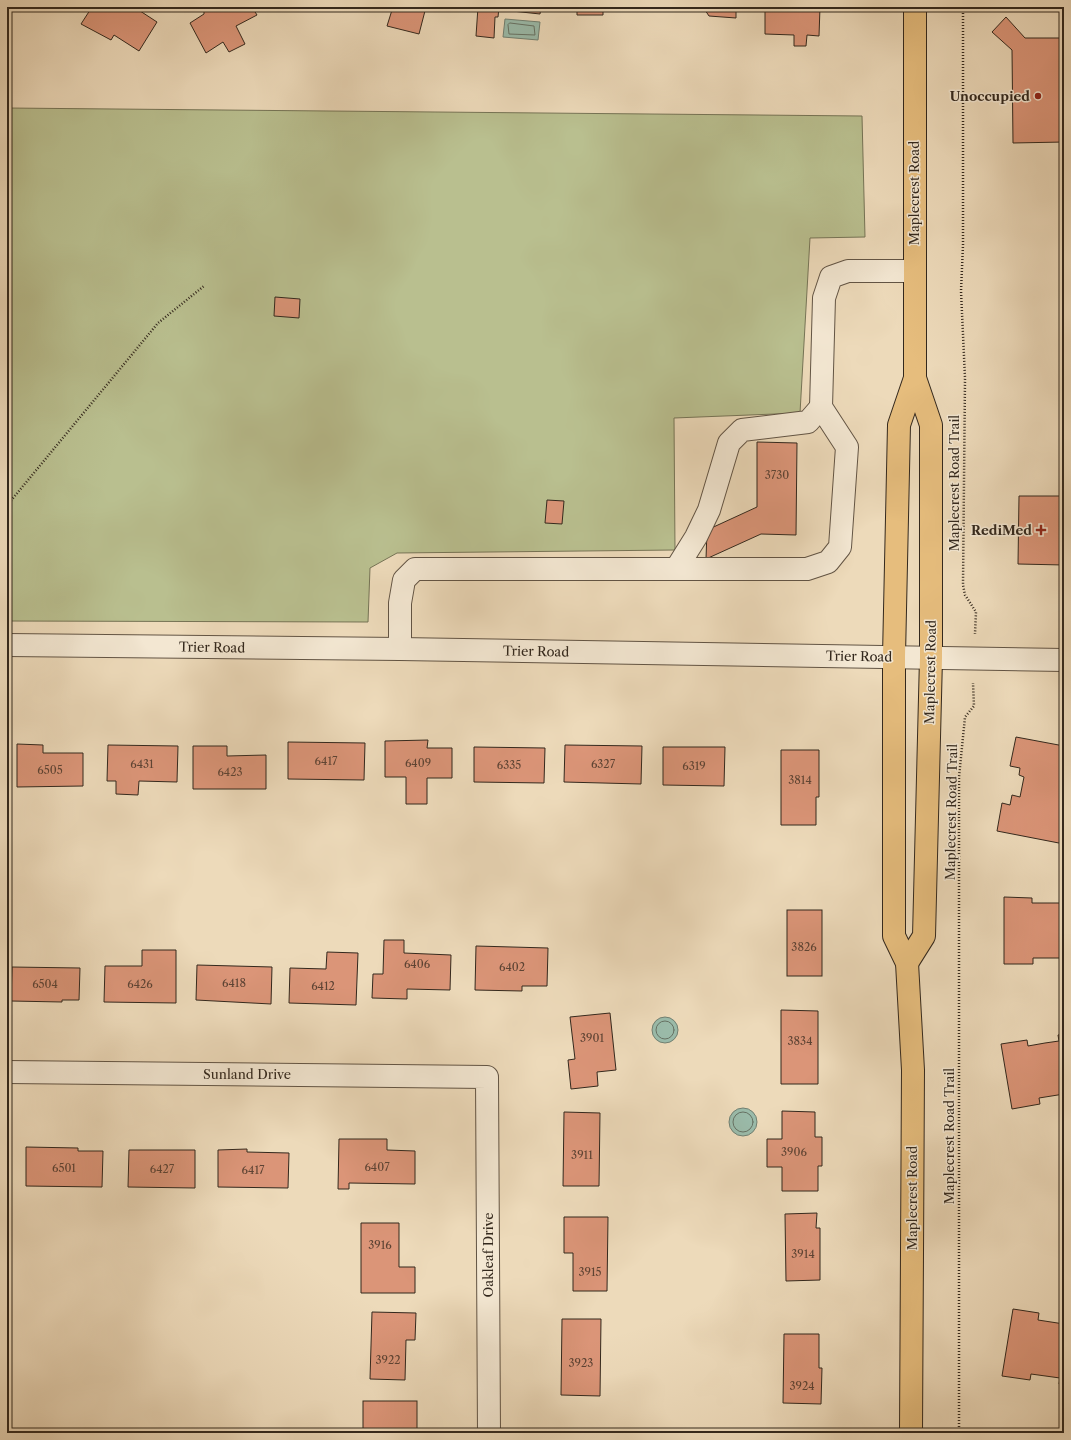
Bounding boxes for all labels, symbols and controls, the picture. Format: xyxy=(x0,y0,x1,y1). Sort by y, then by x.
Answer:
place label: Unoccupied xyxy=(950,88,1030,104)
marker: Unoccupied xyxy=(1033,91,1043,101)
street label: Maplecrest Road xyxy=(906,141,922,245)
street label: Maplecrest Road Trail xyxy=(946,415,962,551)
house number: 3730 xyxy=(765,468,789,482)
place label: RediMed xyxy=(971,522,1032,538)
marker: RediMed xyxy=(1035,524,1047,536)
street label: Maplecrest Road xyxy=(921,620,939,724)
street label: Trier Road xyxy=(179,638,245,656)
street label: Trier Road xyxy=(503,642,569,660)
street label: Trier Road xyxy=(826,647,892,665)
street label: Maplecrest Road Trail xyxy=(942,744,960,880)
house number: 6417 xyxy=(315,754,338,768)
house number: 6409 xyxy=(405,756,431,770)
house number: 6431 xyxy=(130,757,154,771)
house number: 6327 xyxy=(591,757,616,771)
house number: 6335 xyxy=(497,758,521,772)
house number: 6319 xyxy=(682,759,706,773)
house number: 6505 xyxy=(37,763,63,777)
house number: 6423 xyxy=(217,765,243,779)
house number: 3814 xyxy=(788,773,812,787)
house number: 3826 xyxy=(791,940,817,954)
house number: 6406 xyxy=(404,957,431,971)
house number: 6402 xyxy=(499,960,525,974)
house number: 6418 xyxy=(222,976,246,990)
house number: 6504 xyxy=(32,977,58,991)
house number: 6426 xyxy=(127,977,153,991)
house number: 6412 xyxy=(311,979,335,993)
house number: 3901 xyxy=(580,1031,604,1045)
house number: 3834 xyxy=(788,1034,813,1048)
street label: Sunland Drive xyxy=(203,1066,291,1082)
street label: Maplecrest Road Trail xyxy=(941,1068,957,1204)
house number: 3906 xyxy=(781,1145,808,1159)
street label: Maplecrest Road xyxy=(904,1146,920,1250)
house number: 3911 xyxy=(571,1148,593,1162)
house number: 6407 xyxy=(364,1160,390,1174)
house number: 6501 xyxy=(52,1161,76,1175)
house number: 6427 xyxy=(150,1162,175,1176)
house number: 6417 xyxy=(242,1163,265,1177)
street label: Oakleaf Drive xyxy=(480,1212,496,1298)
house number: 3916 xyxy=(368,1238,392,1252)
house number: 3914 xyxy=(791,1247,815,1261)
house number: 3915 xyxy=(578,1265,602,1279)
house number: 3922 xyxy=(375,1353,401,1367)
house number: 3923 xyxy=(569,1356,593,1370)
house number: 3924 xyxy=(789,1379,815,1393)

